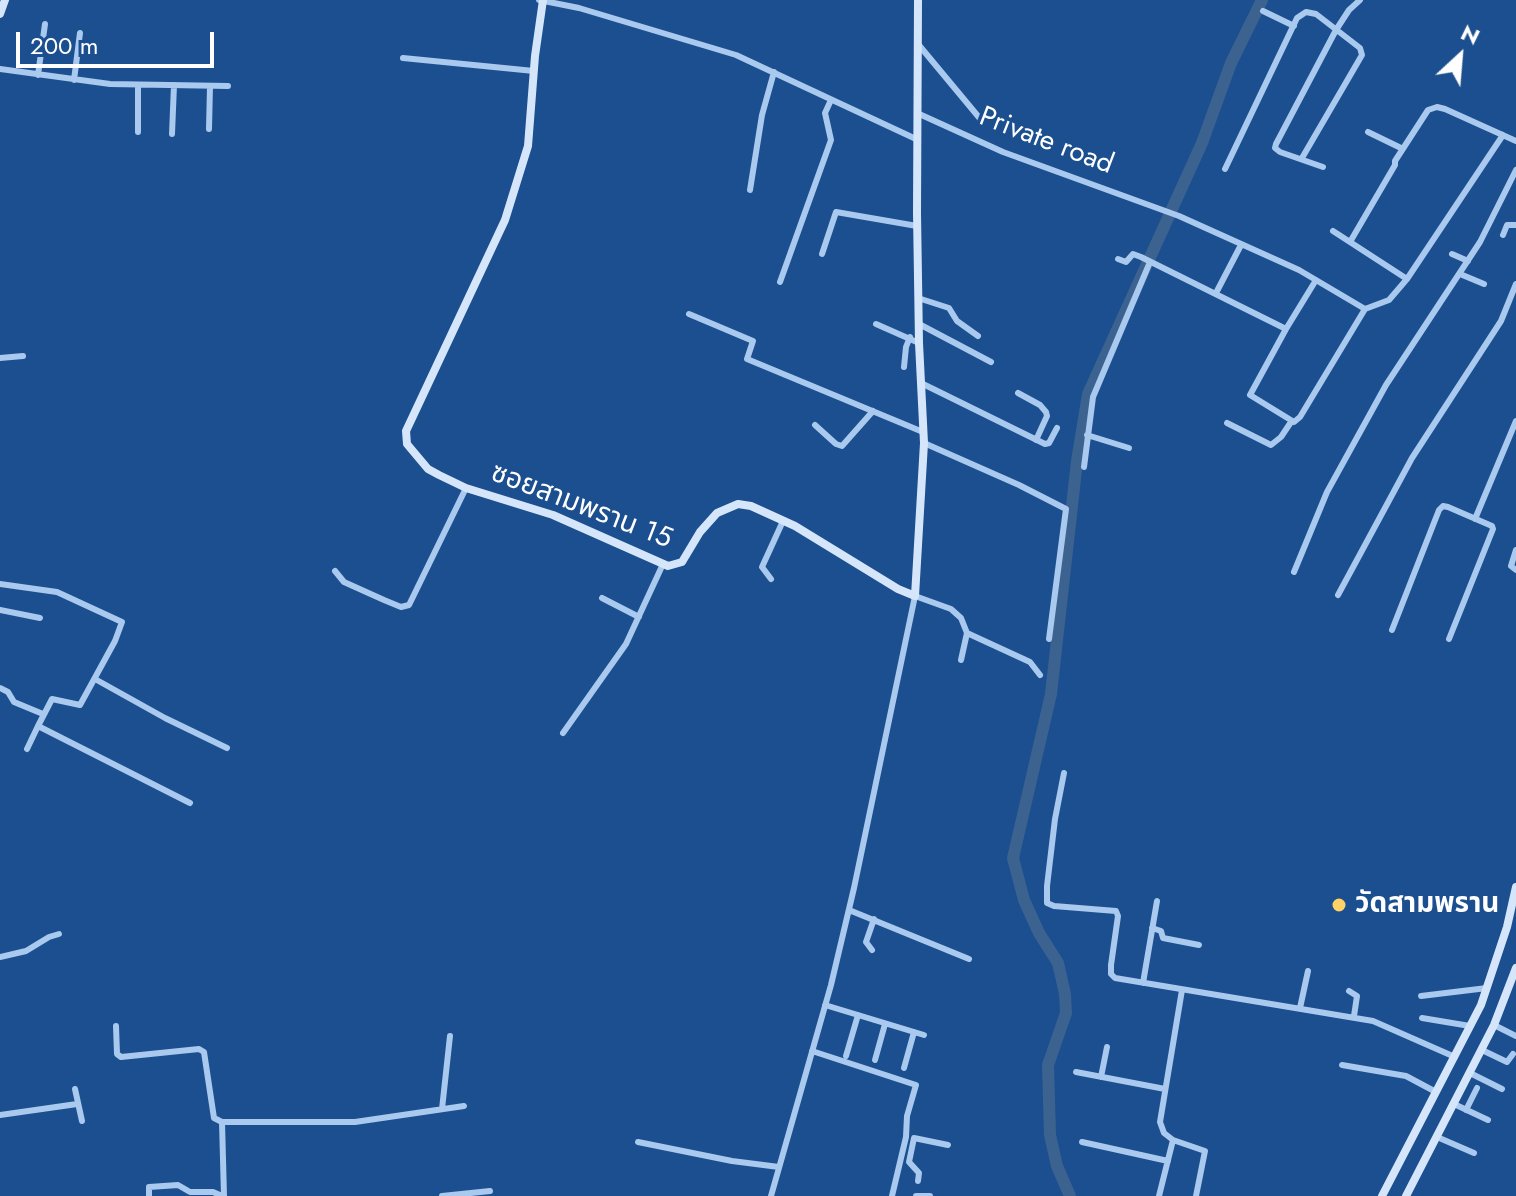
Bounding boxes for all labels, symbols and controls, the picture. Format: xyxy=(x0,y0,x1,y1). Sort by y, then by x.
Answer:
scale bar xyxy=(20,16,218,66)
north arrow xyxy=(1420,16,1500,96)
text: N xyxy=(1456,16,1485,53)
text: 200 m xyxy=(30,28,98,63)
street label: Private road xyxy=(974,101,1118,183)
street label: ซอยสามพราน 15 xyxy=(486,457,676,557)
place label: วัดสามพราน xyxy=(1355,888,1499,922)
marker: วัดสามพราน xyxy=(1330,896,1348,914)

